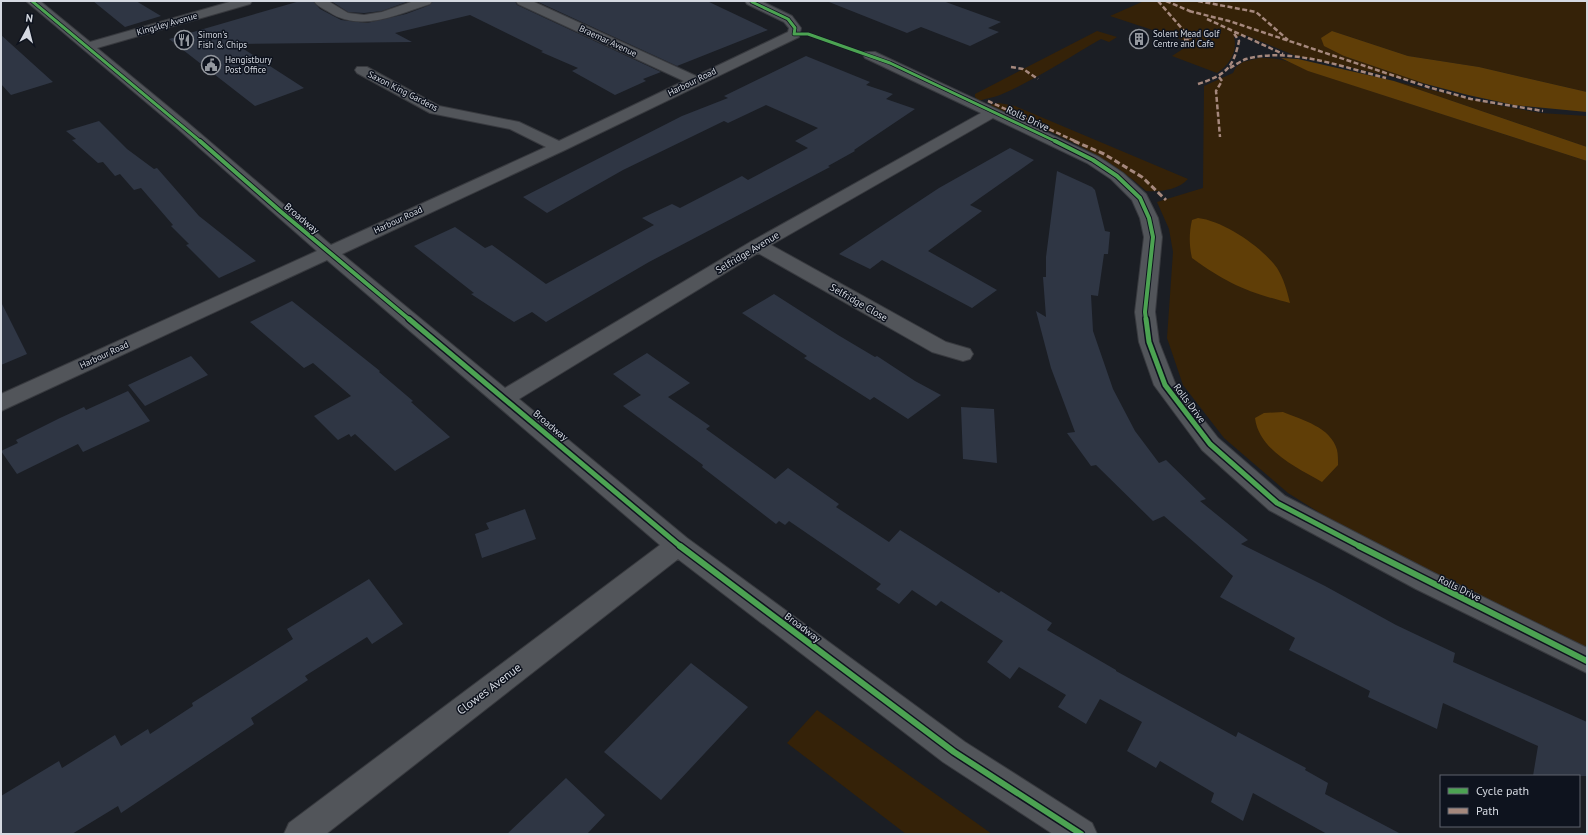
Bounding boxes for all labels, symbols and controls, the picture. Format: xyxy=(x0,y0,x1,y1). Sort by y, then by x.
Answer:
north arrow xyxy=(8,8,48,48)
street label: Kingsley Avenue xyxy=(135,9,199,37)
text: N xyxy=(25,11,34,25)
street label: Braemar Avenue xyxy=(578,22,639,59)
building icon: Solent Mead Golf Centre and Cafe xyxy=(1128,28,1150,50)
place label: Solent Mead Golf Centre and Cafe xyxy=(1153,28,1221,49)
restaurant icon: Simon's Fish & Chips xyxy=(173,29,195,51)
place label: Simon's Fish & Chips xyxy=(198,29,247,50)
public building icon: Hengistbury Post Office xyxy=(200,54,222,76)
place label: Hengistbury Post Office xyxy=(225,54,272,75)
street label: Harbour Road xyxy=(666,65,718,98)
street label: Saxon King Gardens xyxy=(366,68,440,113)
street label: Rolls Drive xyxy=(1004,103,1051,134)
street label: Broadway xyxy=(281,200,322,237)
street label: Harbour Road xyxy=(372,203,424,236)
street label: Selfridge Avenue xyxy=(713,228,781,277)
street label: Selfridge Close xyxy=(828,281,890,324)
street label: Harbour Road xyxy=(78,338,130,371)
street label: Rolls Drive xyxy=(1171,381,1209,426)
street label: Broadway xyxy=(530,407,571,444)
street label: Rolls Drive xyxy=(1436,573,1483,604)
street label: Broadway xyxy=(782,610,824,645)
street label: Clowes Avenue xyxy=(454,660,524,718)
legend xyxy=(1440,775,1580,827)
text: Cycle path xyxy=(1476,783,1529,798)
text: Path xyxy=(1476,803,1499,818)

